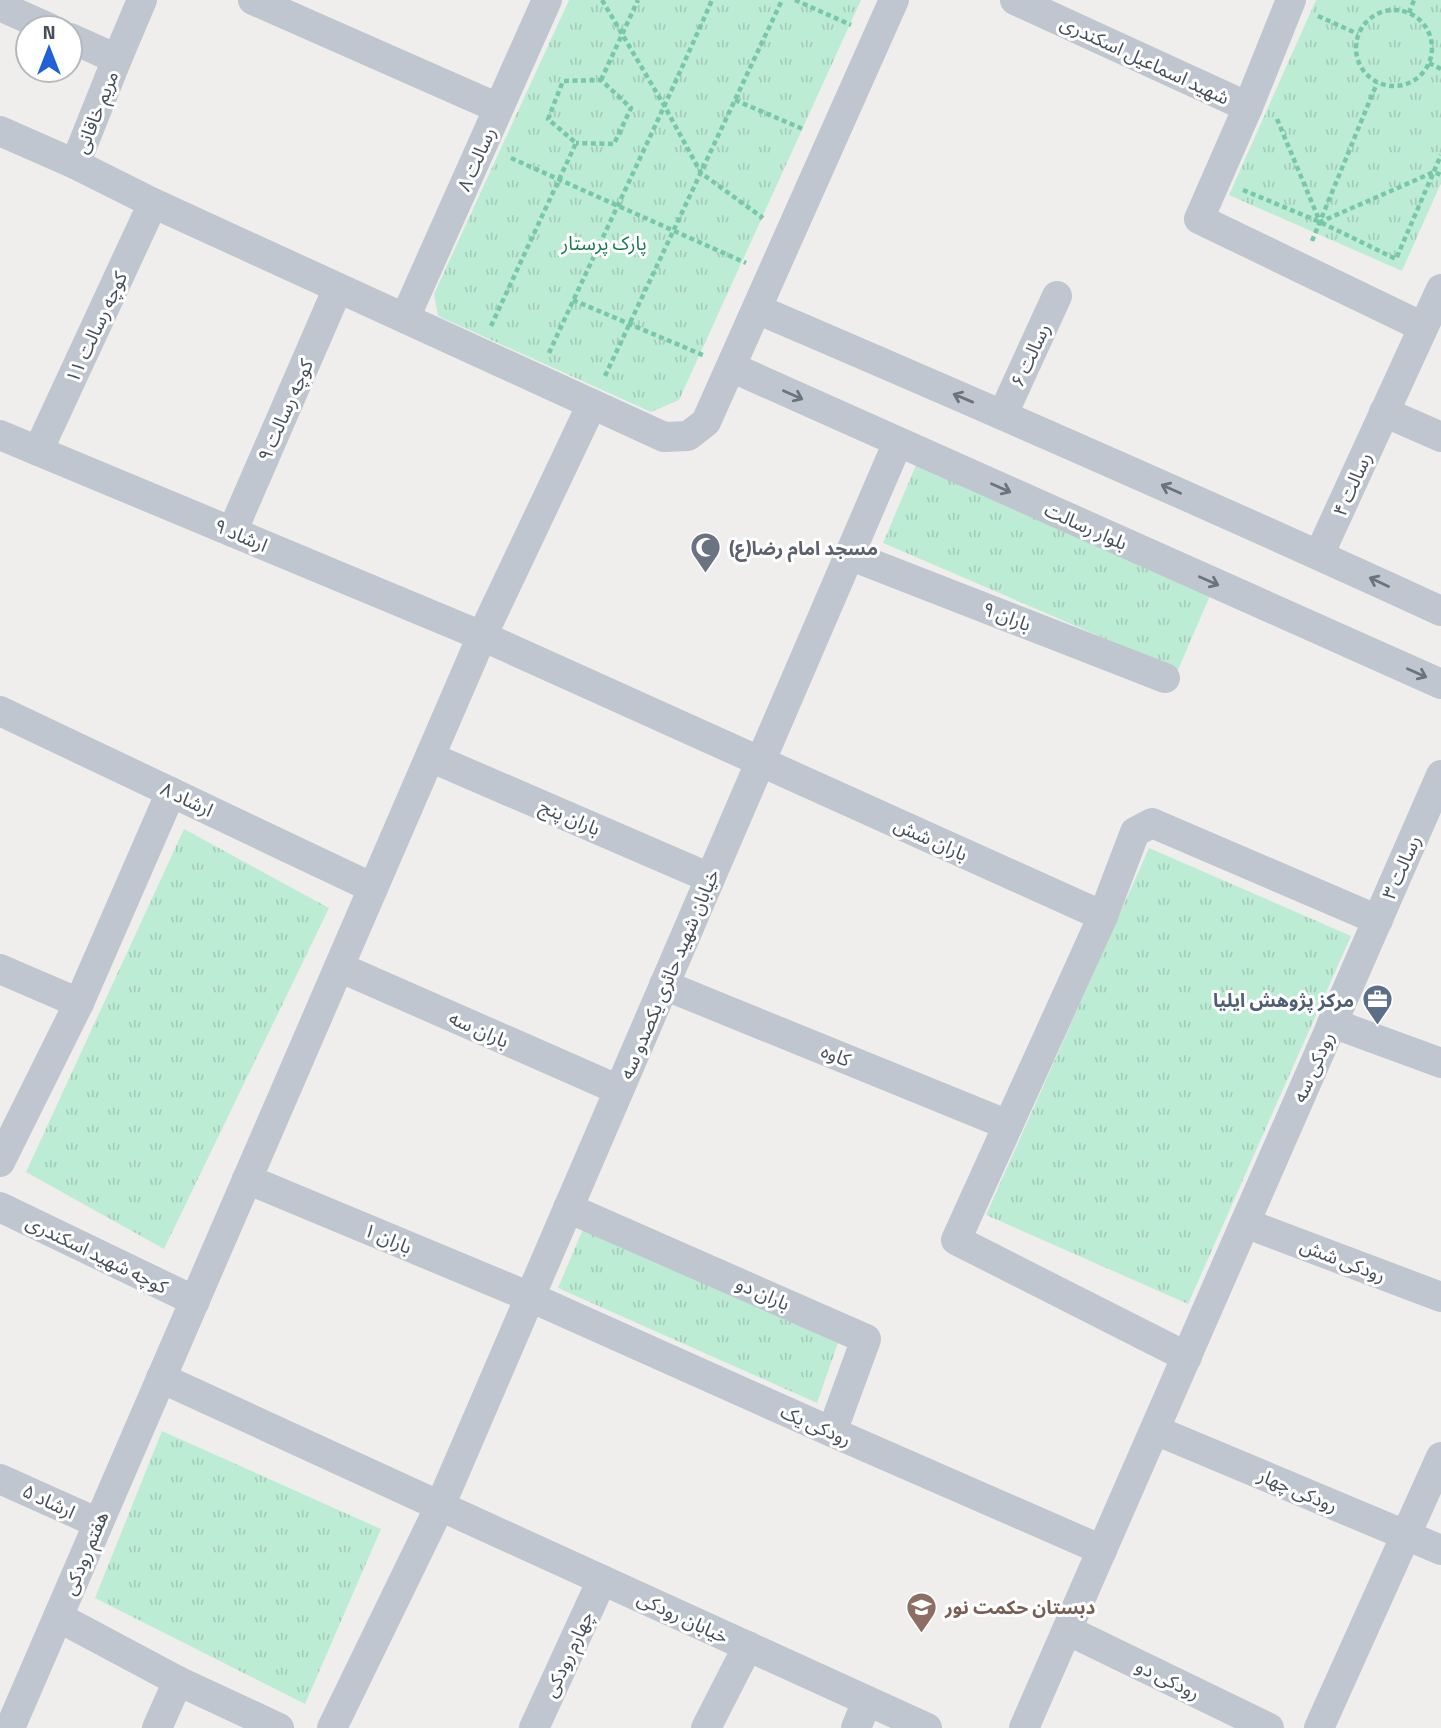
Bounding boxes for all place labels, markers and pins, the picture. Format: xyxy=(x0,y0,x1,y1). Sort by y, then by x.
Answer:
mosque icon: مسجد امام رضا(ع) xyxy=(689,531,723,575)
place label: مسجد امام رضا(ع) xyxy=(729,533,878,563)
office icon: مرکز پژوهش ایلیا xyxy=(1360,983,1394,1027)
place label: مرکز پژوهش ایلیا xyxy=(1213,985,1354,1014)
school or university icon: دبستان حکمت نور xyxy=(905,1590,939,1634)
place label: دبستان حکمت نور xyxy=(944,1592,1096,1621)

